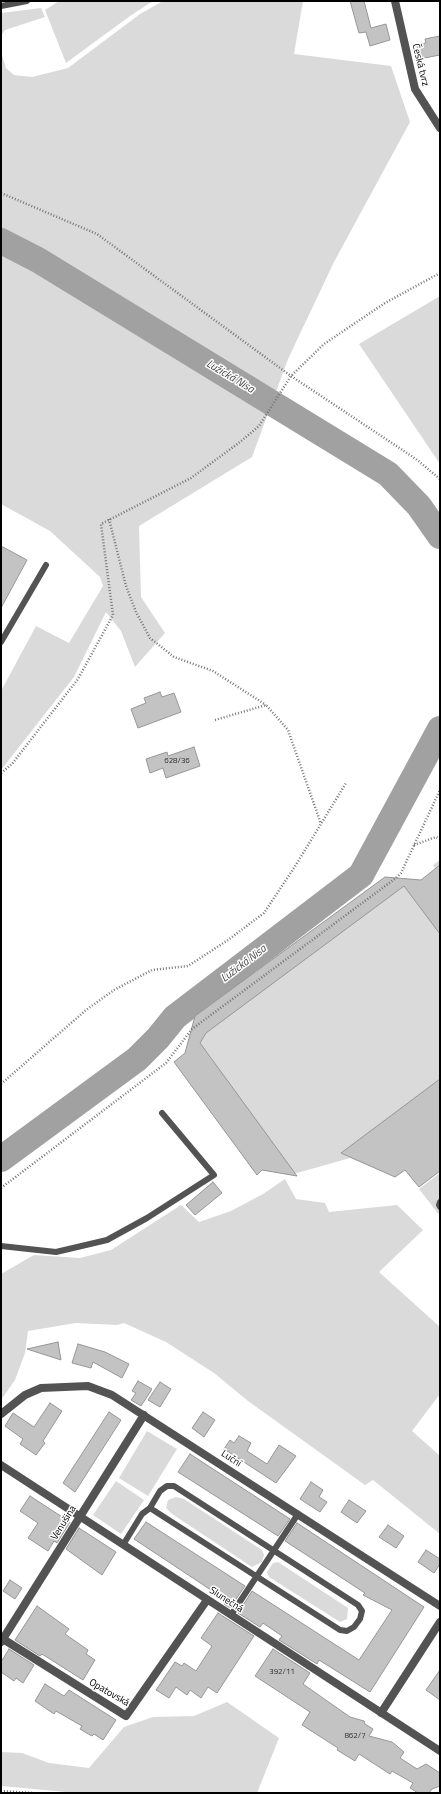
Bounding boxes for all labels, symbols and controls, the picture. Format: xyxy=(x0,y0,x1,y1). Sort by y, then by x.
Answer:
street label: Česká tvrz xyxy=(409,43,431,87)
water label: Lužická Nisa xyxy=(204,358,256,396)
house number: 628/36 xyxy=(164,756,190,766)
water label: Lužická Nisa xyxy=(219,943,269,985)
street label: Luční xyxy=(219,1448,243,1470)
street label: Venušina xyxy=(49,1504,79,1542)
street label: Slunečná xyxy=(207,1585,245,1615)
house number: 392/11 xyxy=(269,1667,295,1677)
street label: Opatovská xyxy=(87,1677,131,1709)
house number: 862/7 xyxy=(344,1731,366,1741)

